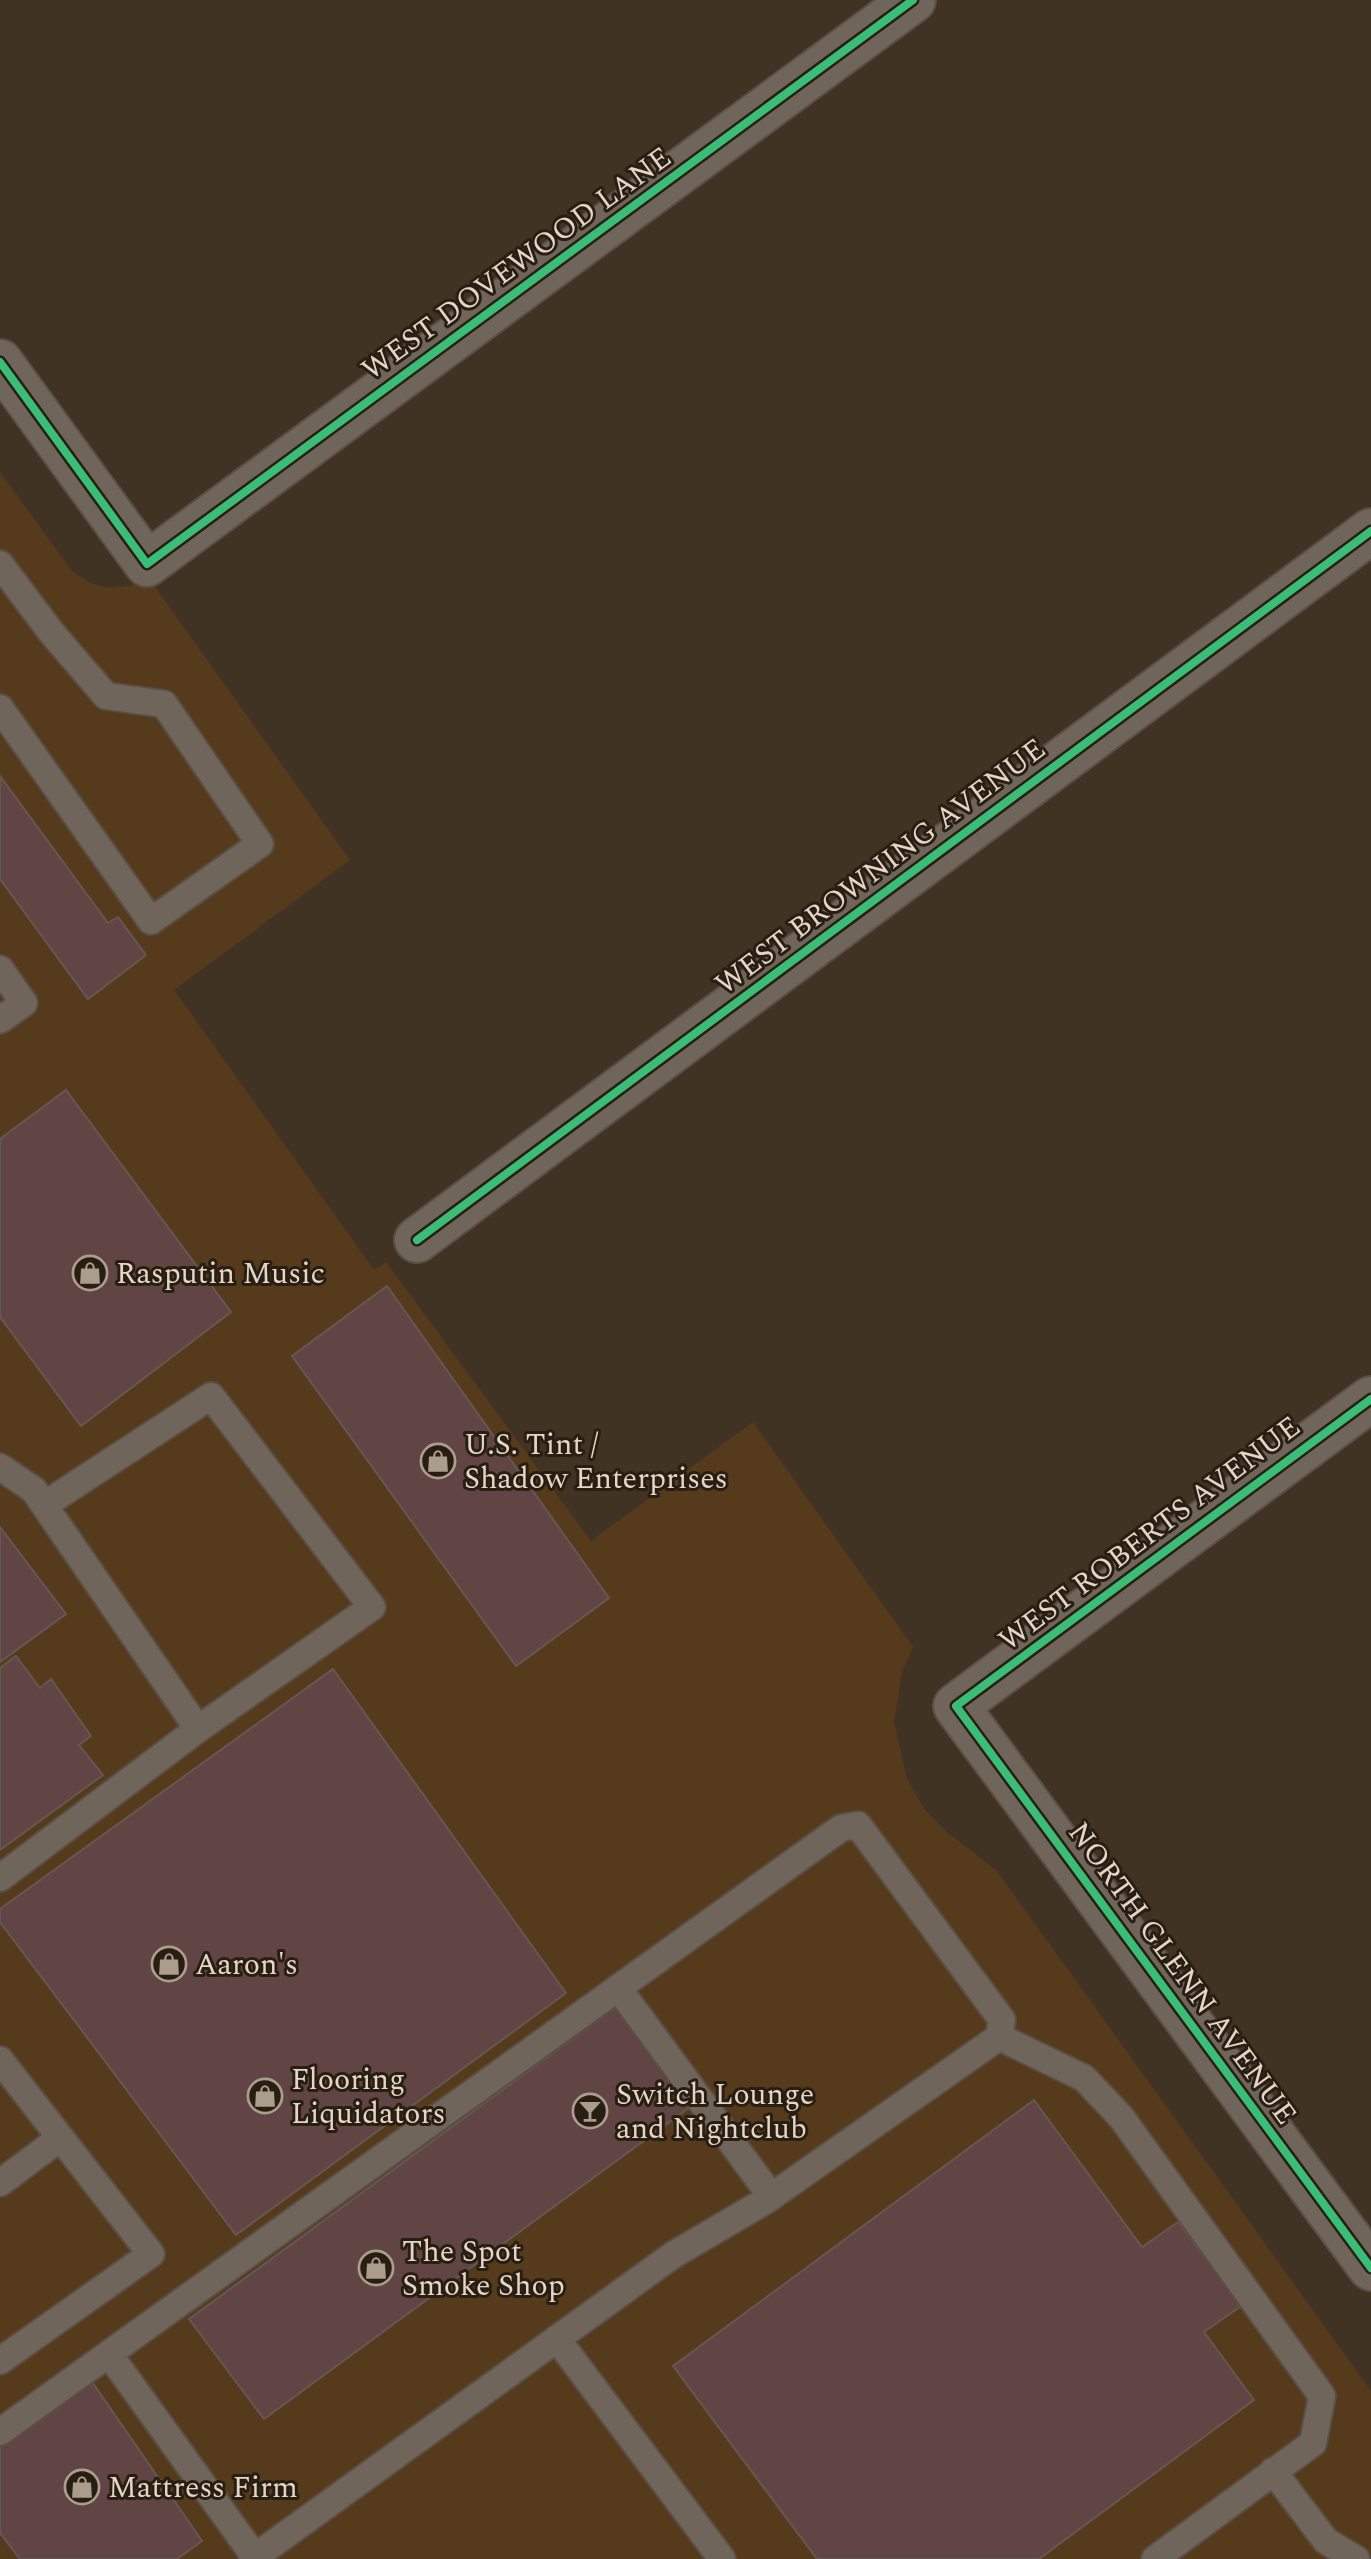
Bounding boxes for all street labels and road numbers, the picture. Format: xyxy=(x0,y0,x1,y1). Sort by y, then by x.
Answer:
street label: WEST DOVEWOOD LANE xyxy=(352,135,681,392)
street label: WEST BROWNING AVENUE xyxy=(705,727,1056,1007)
street label: WEST ROBERTS AVENUE xyxy=(989,1405,1310,1663)
street label: NORTH GLENN AVENUE xyxy=(1056,1812,1308,2135)

